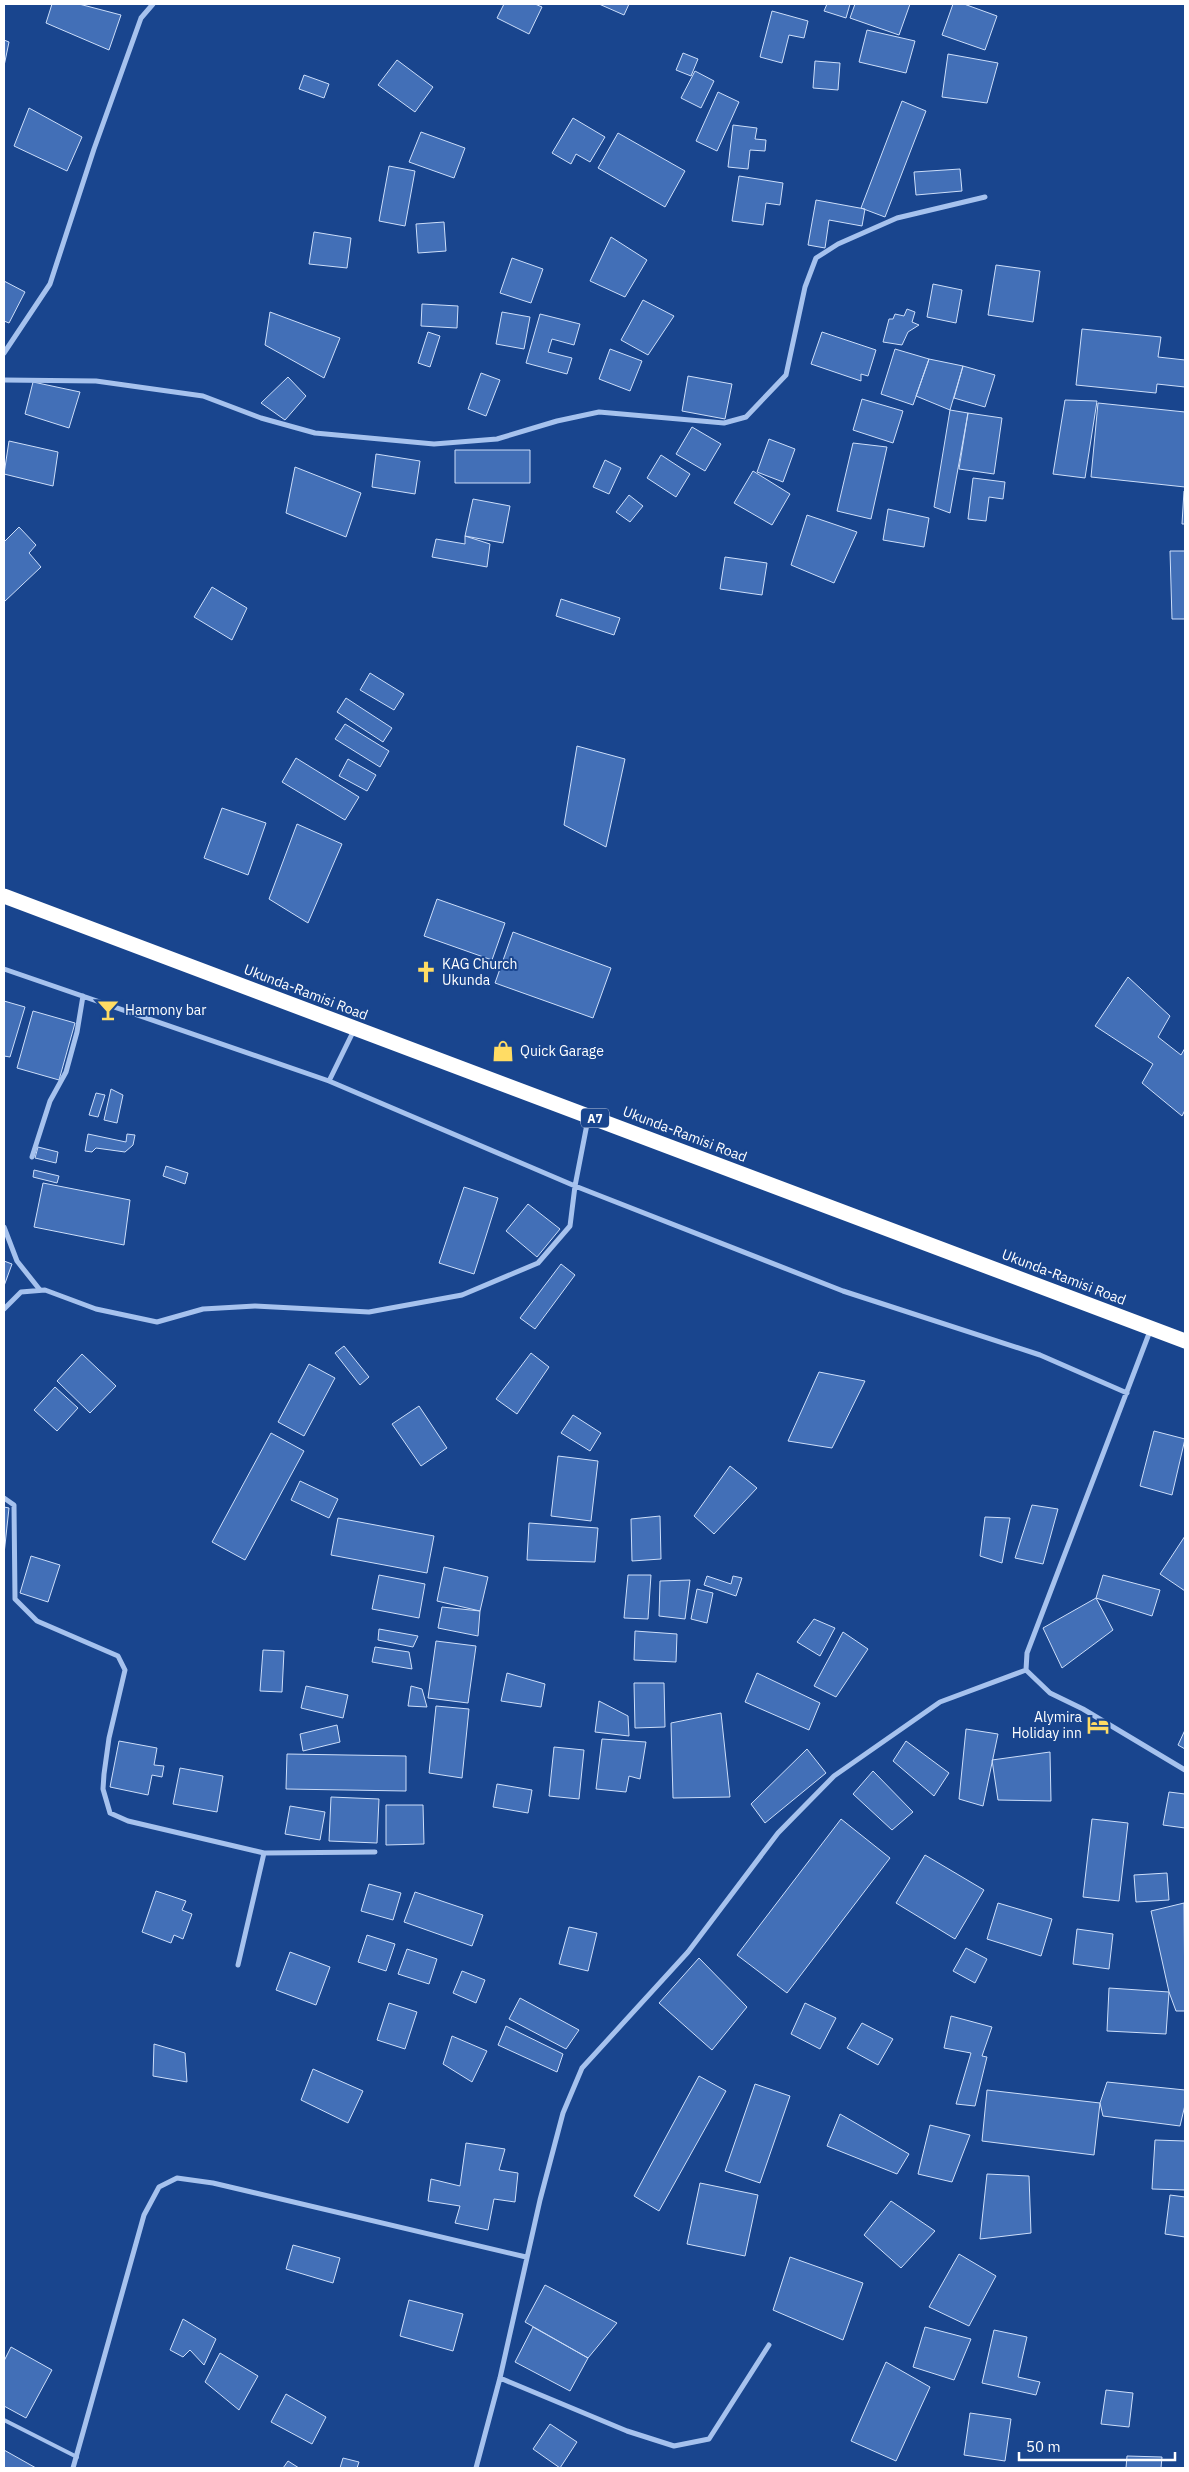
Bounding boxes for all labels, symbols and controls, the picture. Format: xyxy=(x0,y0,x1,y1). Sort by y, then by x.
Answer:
place label: KAG Church Ukunda xyxy=(442,955,517,989)
church icon: KAG Church Ukunda xyxy=(413,959,439,985)
street label: Ukunda-Ramisi Road xyxy=(241,960,371,1024)
bar icon: Harmony bar xyxy=(95,997,121,1023)
place label: Harmony bar xyxy=(125,1001,206,1019)
shop icon: Quick Garage xyxy=(490,1038,516,1064)
place label: Quick Garage xyxy=(520,1042,604,1060)
street label: Ukunda-Ramisi Road xyxy=(620,1102,750,1166)
road number: A7 xyxy=(581,1108,609,1128)
street label: Ukunda-Ramisi Road xyxy=(999,1245,1129,1309)
place label: Alymira Holiday inn xyxy=(1012,1708,1083,1742)
hotel icon: Alymira Holiday inn xyxy=(1085,1712,1111,1738)
scale bar xyxy=(1019,2430,1175,2462)
text: 50 m xyxy=(1026,2437,1061,2456)

